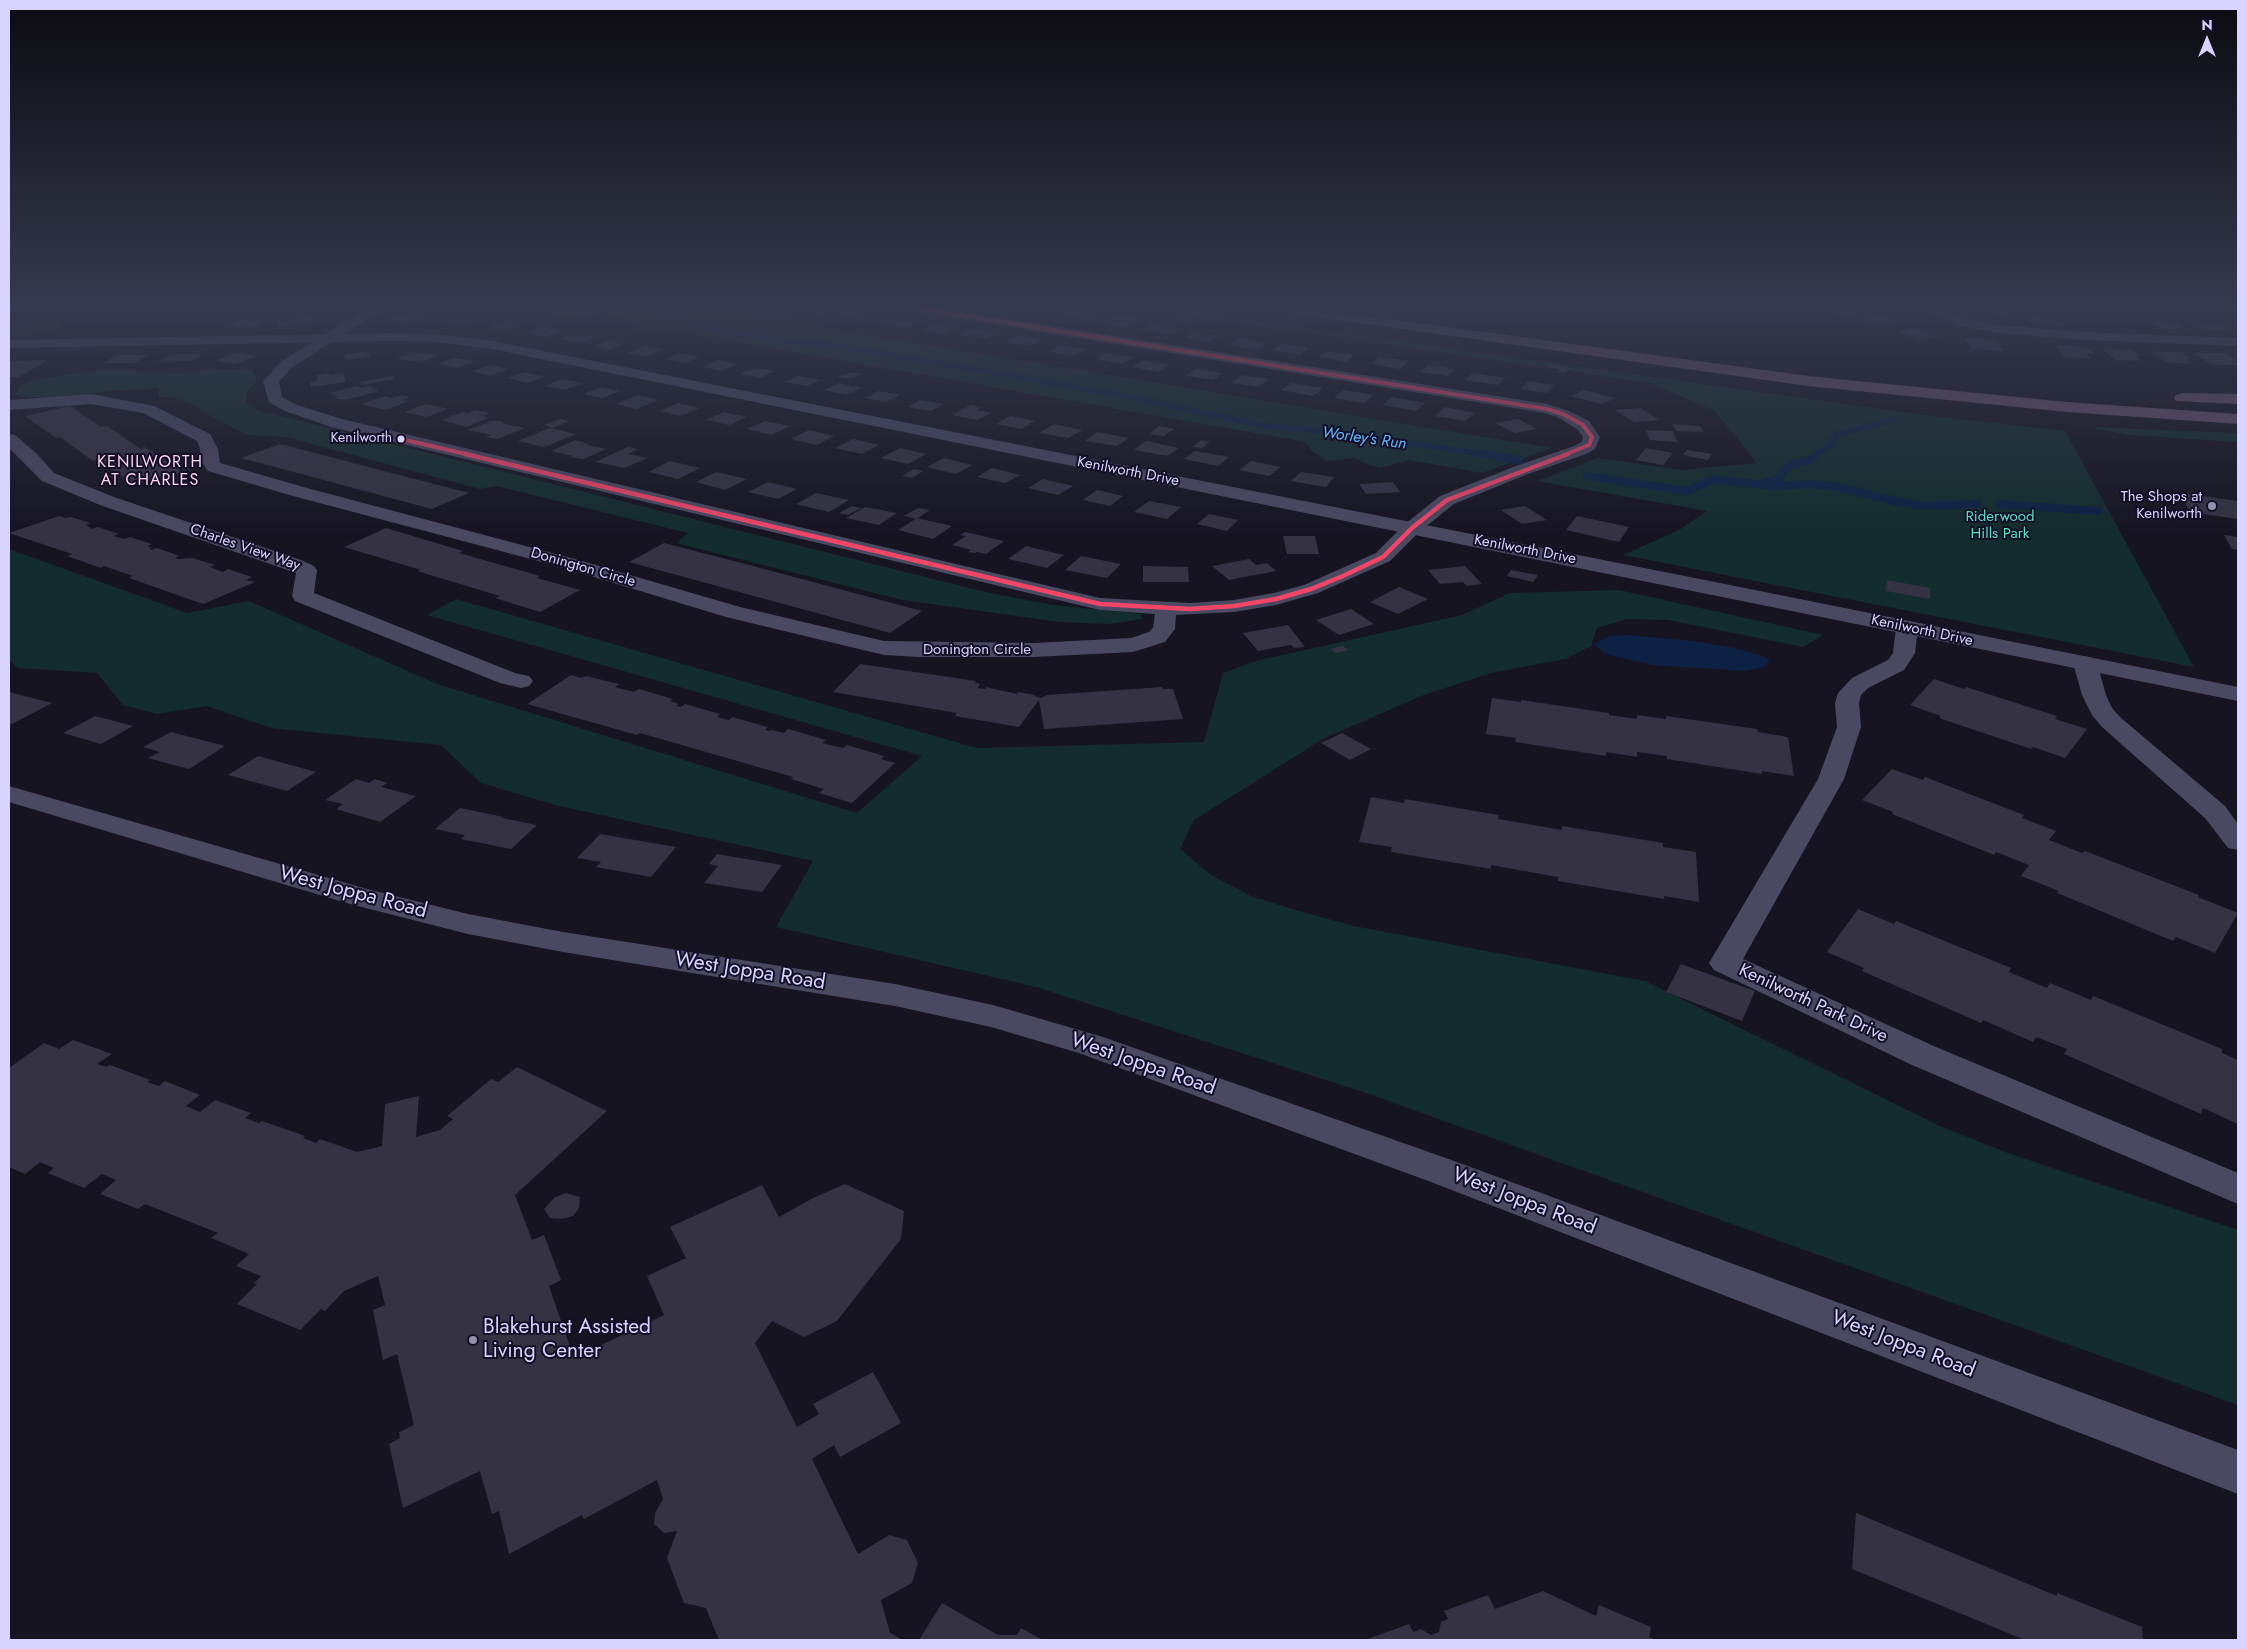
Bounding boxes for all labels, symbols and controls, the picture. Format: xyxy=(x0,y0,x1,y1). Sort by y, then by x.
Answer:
north arrow xyxy=(2182,15,2232,65)
text: N xyxy=(2201,15,2213,35)
water label: Worley's Run xyxy=(1321,424,1407,454)
place label: Kenilworth xyxy=(331,431,392,447)
marker: Kenilworth xyxy=(396,434,406,444)
district label: KENILWORTH AT CHARLES xyxy=(96,453,204,491)
street label: Kenilworth Drive xyxy=(1075,453,1181,491)
place label: The Shops at Kenilworth xyxy=(2121,488,2202,523)
marker: The Shops at Kenilworth xyxy=(2206,500,2218,512)
park label: Riderwood Hills Park xyxy=(1965,508,2035,543)
street label: Charles View Way xyxy=(188,521,302,575)
street label: Kenilworth Drive xyxy=(1472,531,1578,569)
street label: Donington Circle xyxy=(529,544,637,592)
street label: Kenilworth Drive xyxy=(1869,611,1975,651)
street label: Donington Circle xyxy=(923,641,1031,659)
street label: West Joppa Road xyxy=(276,861,430,925)
street label: West Joppa Road xyxy=(673,948,827,996)
street label: Kenilworth Park Drive xyxy=(1735,960,1891,1048)
street label: West Joppa Road xyxy=(1067,1028,1219,1102)
street label: West Joppa Road xyxy=(1449,1163,1599,1241)
street label: West Joppa Road xyxy=(1828,1306,1978,1384)
place label: Blakehurst Assisted Living Center xyxy=(483,1315,651,1365)
marker: Blakehurst Assisted Living Center xyxy=(467,1334,479,1346)

